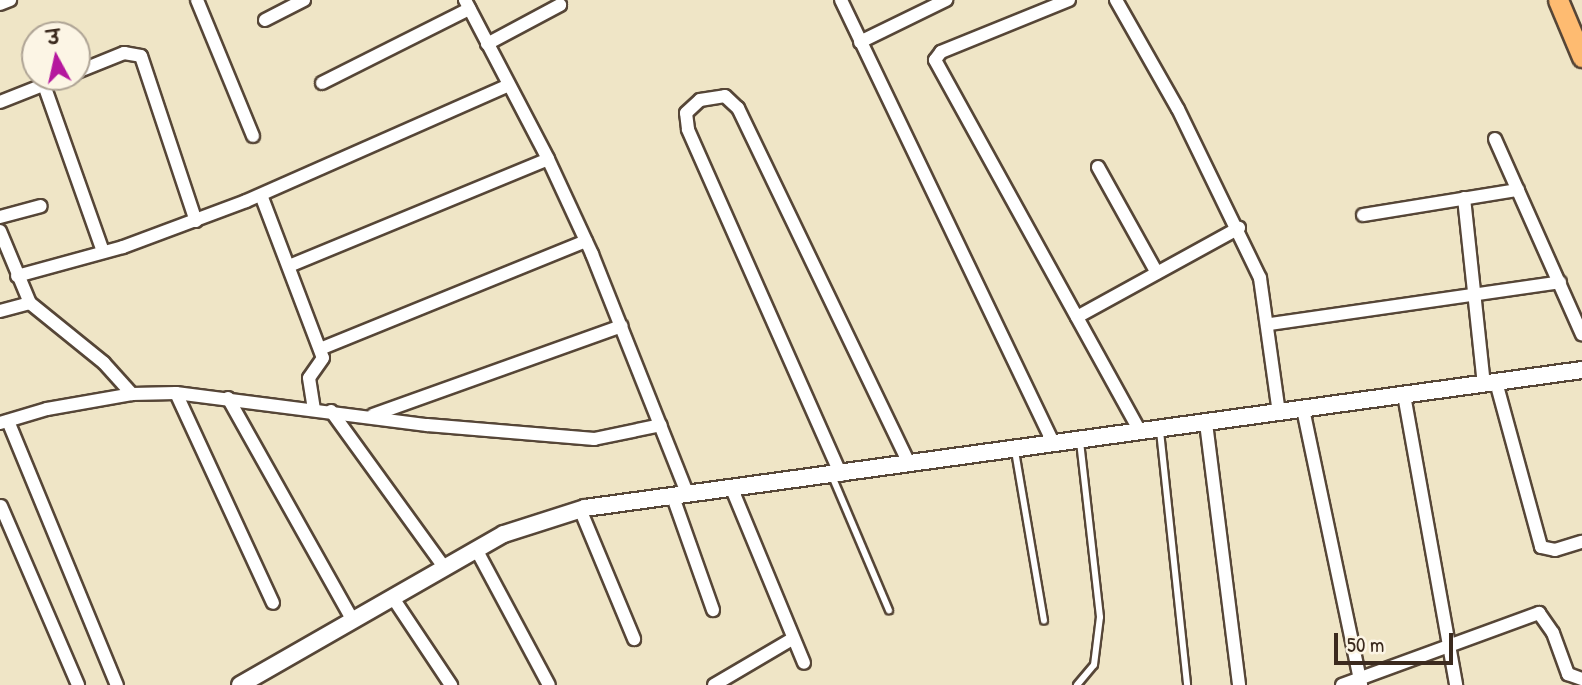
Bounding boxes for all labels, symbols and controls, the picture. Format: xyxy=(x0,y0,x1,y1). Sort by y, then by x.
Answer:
north arrow xyxy=(21,21,91,91)
text: उ xyxy=(45,23,61,51)
scale bar xyxy=(1337,618,1456,662)
text: 50 m xyxy=(1347,630,1384,659)

